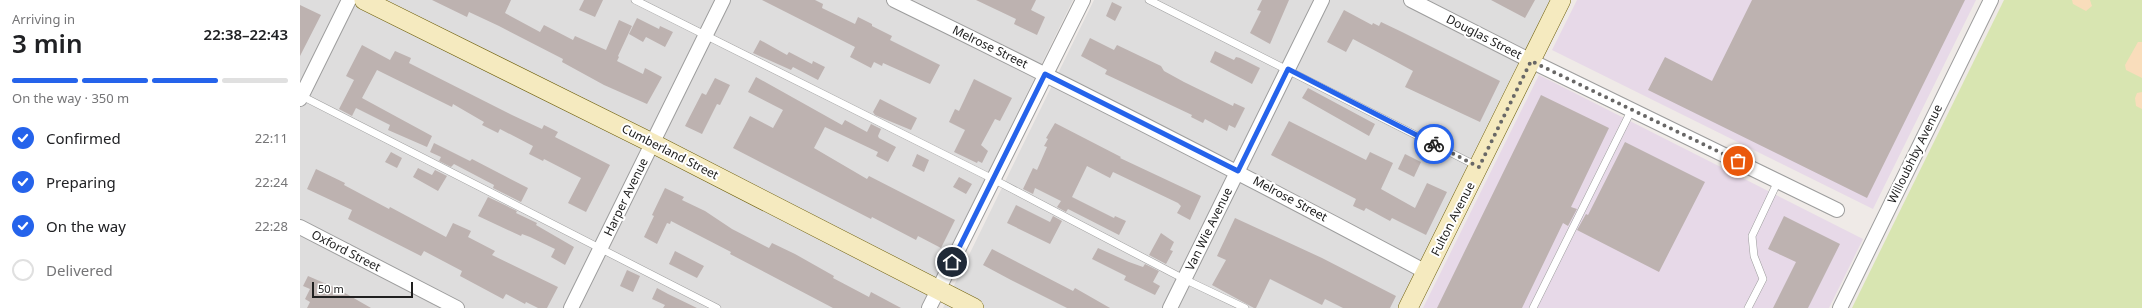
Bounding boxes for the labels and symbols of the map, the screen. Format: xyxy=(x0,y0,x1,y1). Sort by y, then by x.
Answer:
street label: Douglas Street xyxy=(1443,10,1526,63)
street label: Melrose Street xyxy=(950,21,1031,72)
street label: Willoubhby Avenue xyxy=(1883,101,1946,206)
street label: Cumberland Street xyxy=(619,120,722,184)
courier xyxy=(1414,124,1454,164)
pin xyxy=(1721,144,1755,178)
street label: Harper Avenue xyxy=(599,155,652,239)
street label: Melrose Street xyxy=(1250,172,1331,226)
street label: Fulton Avenue xyxy=(1427,179,1479,259)
street label: Van Wie Avenue xyxy=(1181,184,1236,273)
street label: Oxford Street xyxy=(309,226,384,276)
pin xyxy=(935,245,969,279)
scale bar xyxy=(312,280,413,299)

